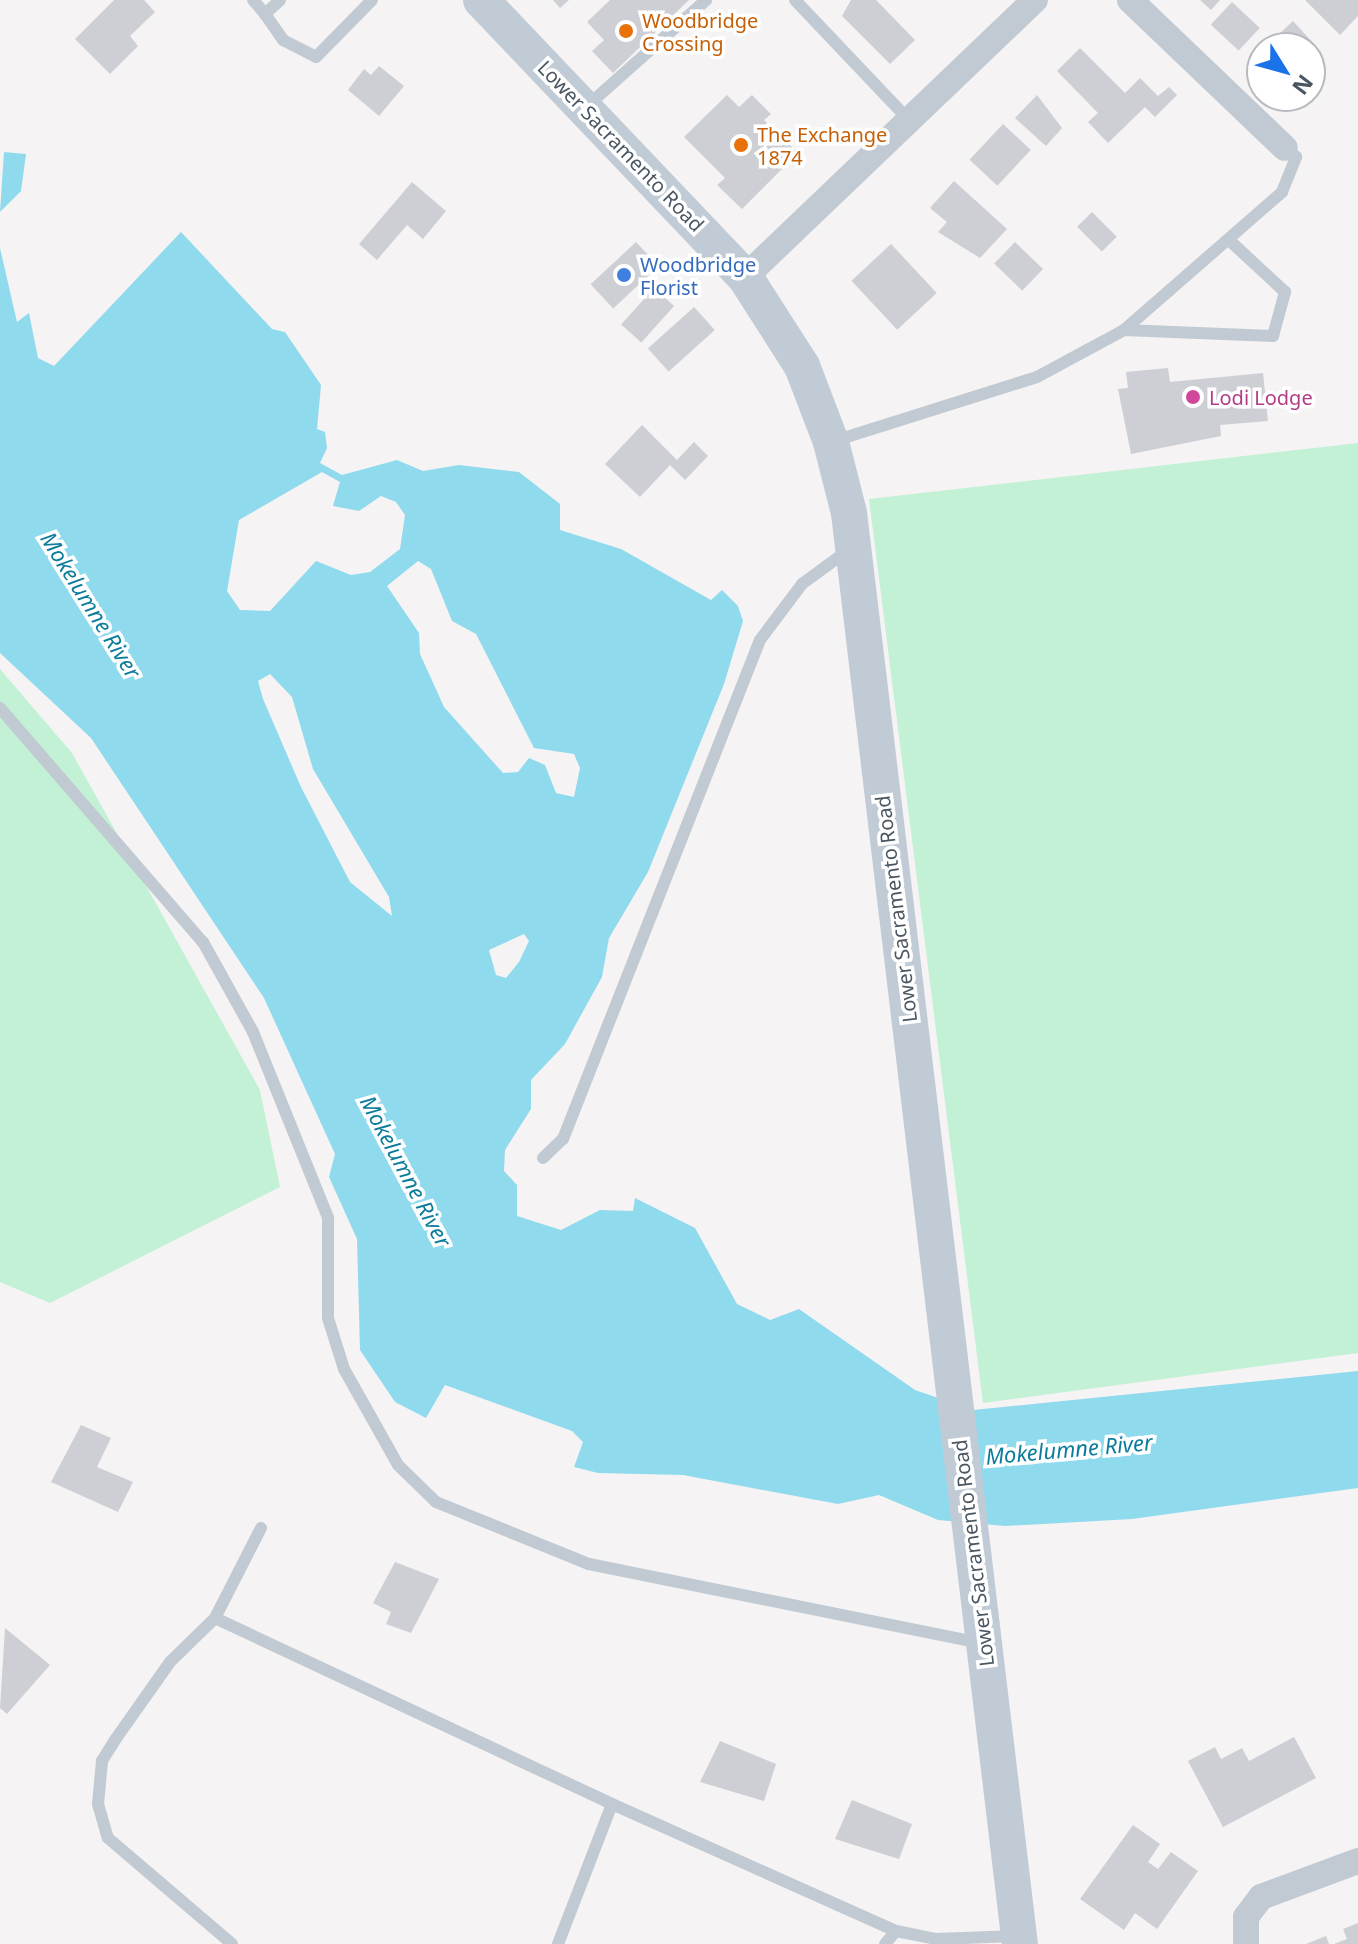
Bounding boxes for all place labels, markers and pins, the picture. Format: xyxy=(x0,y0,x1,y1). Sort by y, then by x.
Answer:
place label: Woodbridge Crossing xyxy=(642,8,758,55)
marker: Woodbridge Crossing xyxy=(617,22,635,40)
place label: The Exchange 1874 xyxy=(757,122,887,169)
marker: The Exchange 1874 xyxy=(732,136,750,154)
place label: Woodbridge Florist xyxy=(640,252,756,299)
marker: Woodbridge Florist xyxy=(615,266,633,284)
place label: Lodi Lodge xyxy=(1209,385,1313,409)
marker: Lodi Lodge xyxy=(1184,388,1202,406)

